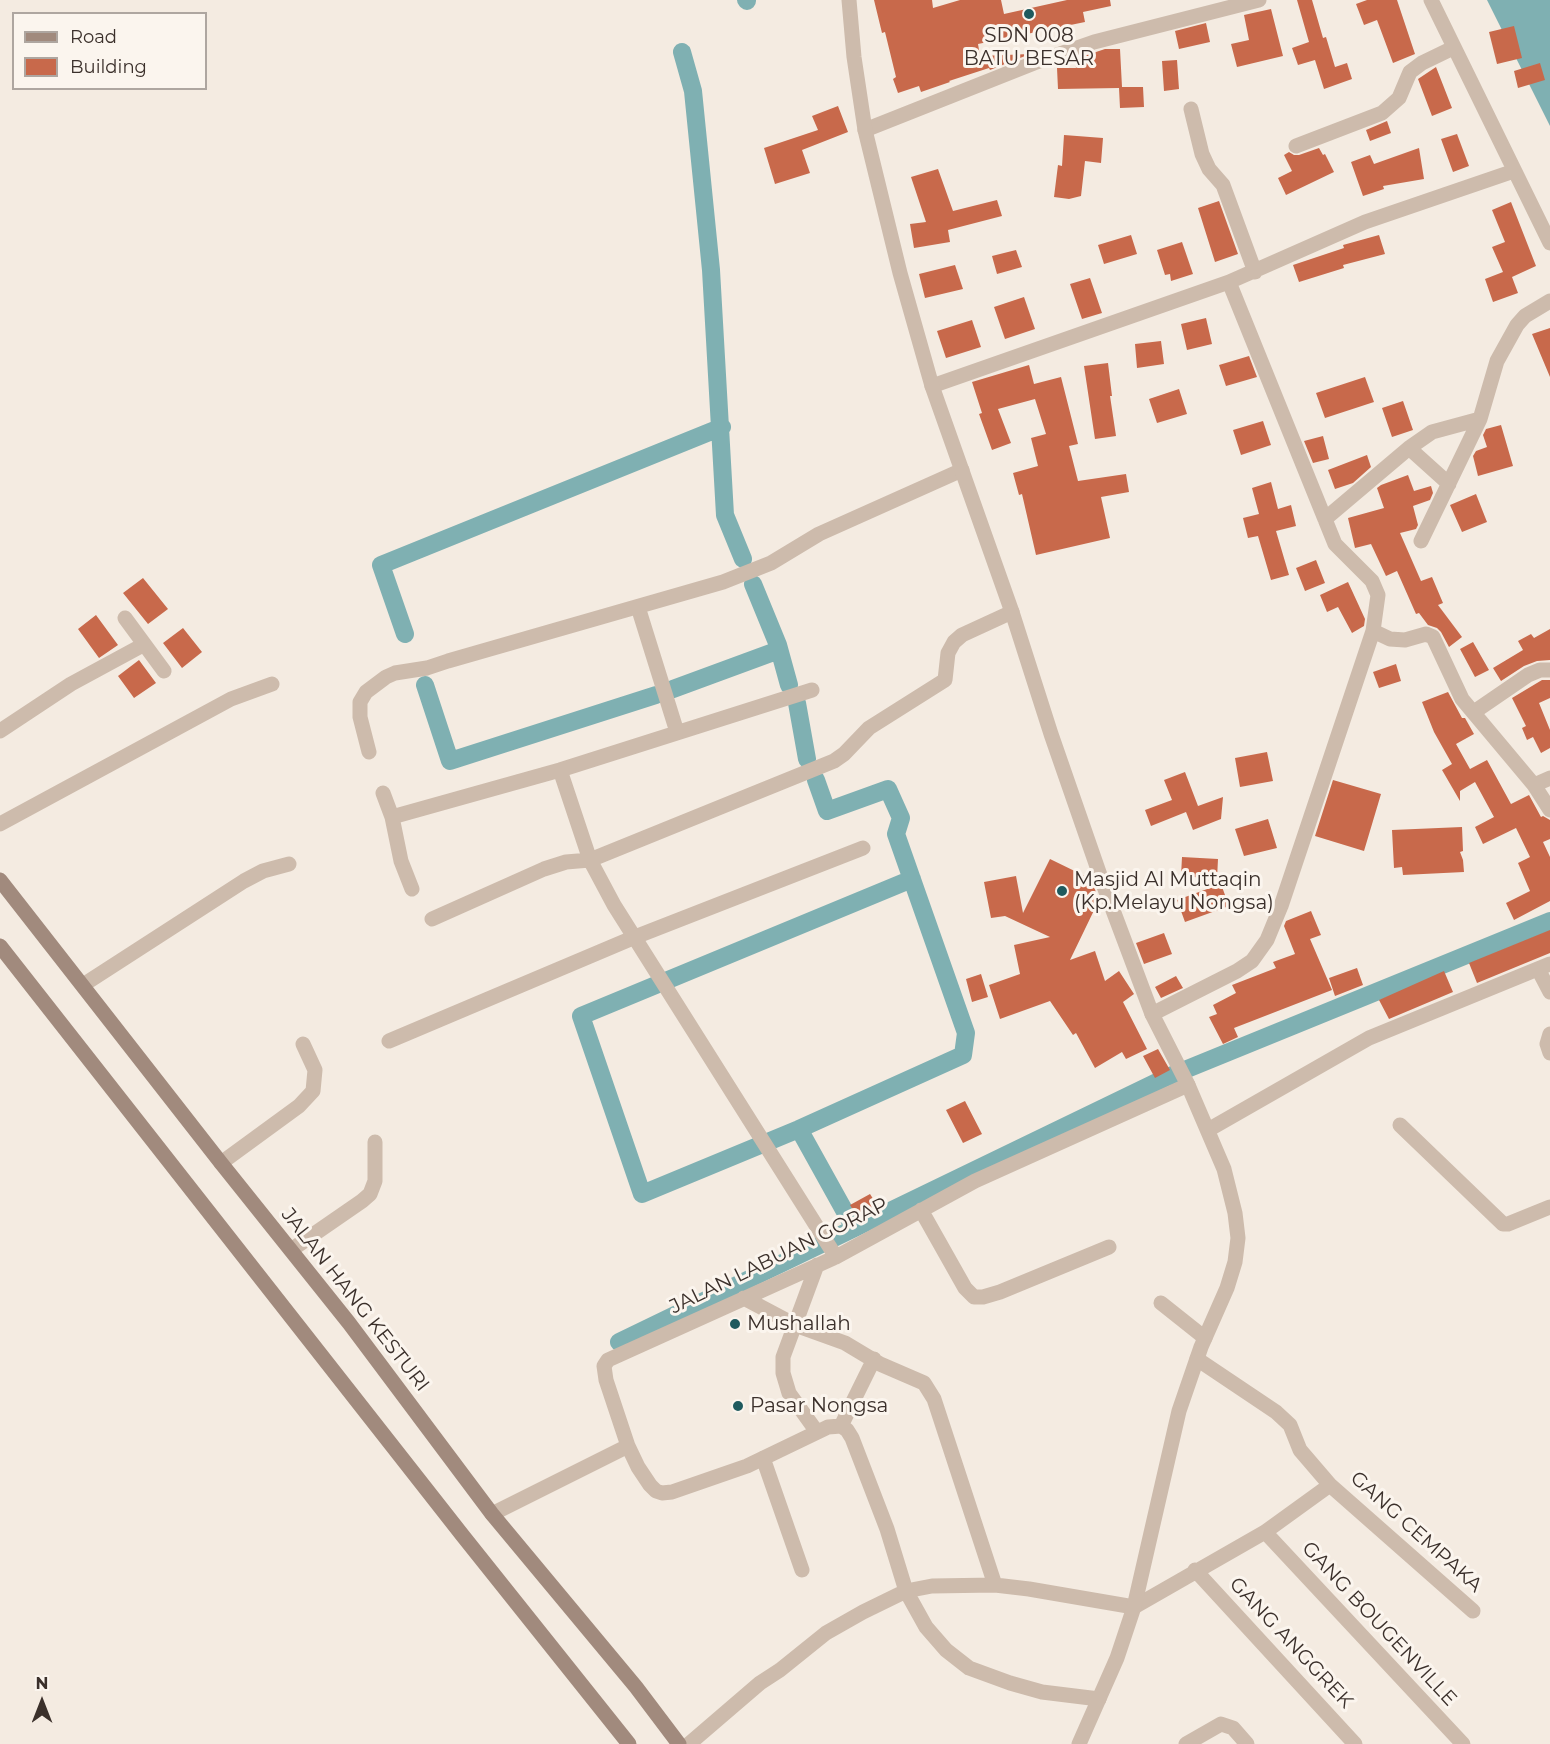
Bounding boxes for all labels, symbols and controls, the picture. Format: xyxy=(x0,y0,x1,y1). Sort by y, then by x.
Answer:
marker: SDN 008 BATU BESAR xyxy=(1022,7,1036,21)
legend xyxy=(12,12,207,90)
place label: SDN 008 BATU BESAR xyxy=(964,24,1094,71)
text: Road xyxy=(70,26,117,48)
text: Building xyxy=(70,56,147,78)
place label: Masjid Al Muttaqin (Kp.Melayu Nongsa) xyxy=(1074,868,1274,915)
marker: Masjid Al Muttaqin (Kp.Melayu Nongsa) xyxy=(1055,884,1069,898)
street label: JALAN LABUAN GORAP xyxy=(666,1193,892,1319)
street label: JALAN HANG KESTURI xyxy=(276,1203,434,1397)
place label: Mushallah xyxy=(747,1312,851,1336)
marker: Mushallah xyxy=(728,1317,742,1331)
place label: Pasar Nongsa xyxy=(750,1394,888,1418)
marker: Pasar Nongsa xyxy=(731,1399,745,1413)
street label: GANG CEMPAKA xyxy=(1345,1466,1487,1598)
street label: GANG BOUGENVILLE xyxy=(1297,1537,1461,1711)
street label: GANG ANGGREK xyxy=(1224,1573,1358,1713)
north arrow xyxy=(12,1672,72,1732)
text: N xyxy=(36,1674,48,1693)

